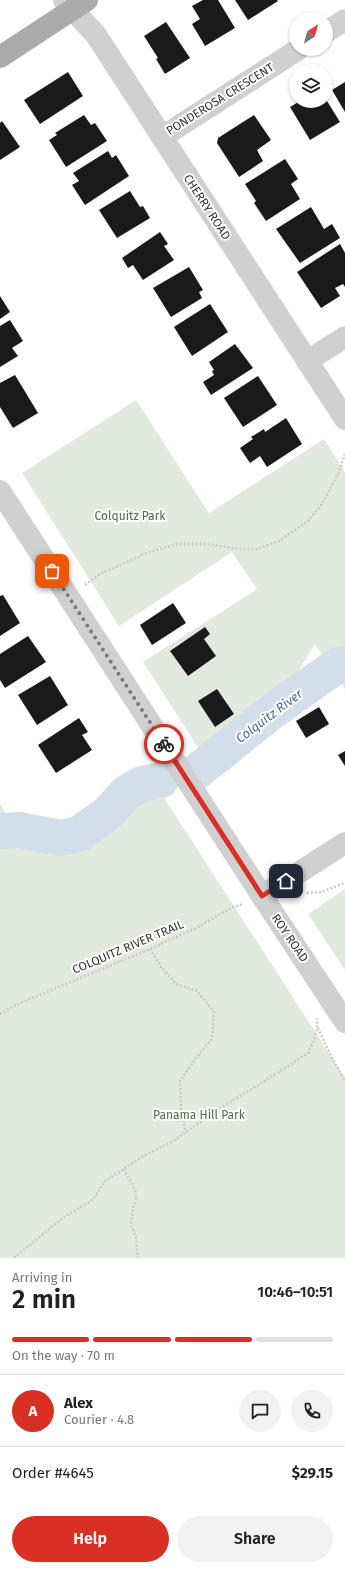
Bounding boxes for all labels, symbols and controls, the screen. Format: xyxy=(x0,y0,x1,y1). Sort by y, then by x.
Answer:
north arrow xyxy=(289,12,333,56)
map controls xyxy=(289,12,333,108)
street label: PONDEROSA CRESCENT xyxy=(164,60,277,138)
button: layers xyxy=(289,64,333,108)
street label: CHERRY ROAD xyxy=(181,172,234,243)
park label: Colquitz Park xyxy=(95,509,166,523)
pin xyxy=(35,554,69,588)
icon: bag xyxy=(41,560,63,582)
water label: Colquitz River xyxy=(233,685,306,746)
courier xyxy=(144,724,184,764)
icon: bike xyxy=(153,733,175,755)
pin xyxy=(269,864,303,898)
icon: home xyxy=(275,870,297,892)
street label: ROY ROAD xyxy=(269,911,311,965)
street label: COLQUITZ RIVER TRAIL xyxy=(70,917,186,977)
park label: Panama Hill Park xyxy=(153,1108,246,1122)
text: Arriving in xyxy=(12,1270,72,1285)
text: 10:46–10:51 xyxy=(257,1283,333,1301)
text: 2 min xyxy=(12,1284,76,1315)
text: On the way · 70 m xyxy=(12,1348,115,1363)
button: chat xyxy=(239,1390,281,1432)
button: phone xyxy=(291,1390,333,1432)
text: Alex xyxy=(64,1394,93,1412)
text: A xyxy=(29,1402,37,1420)
text: Courier · 4.8 xyxy=(64,1412,134,1427)
text: Order #4645 xyxy=(12,1464,94,1482)
text: $29.15 xyxy=(292,1464,333,1482)
button: Help xyxy=(12,1516,169,1562)
button: Share xyxy=(177,1516,333,1562)

